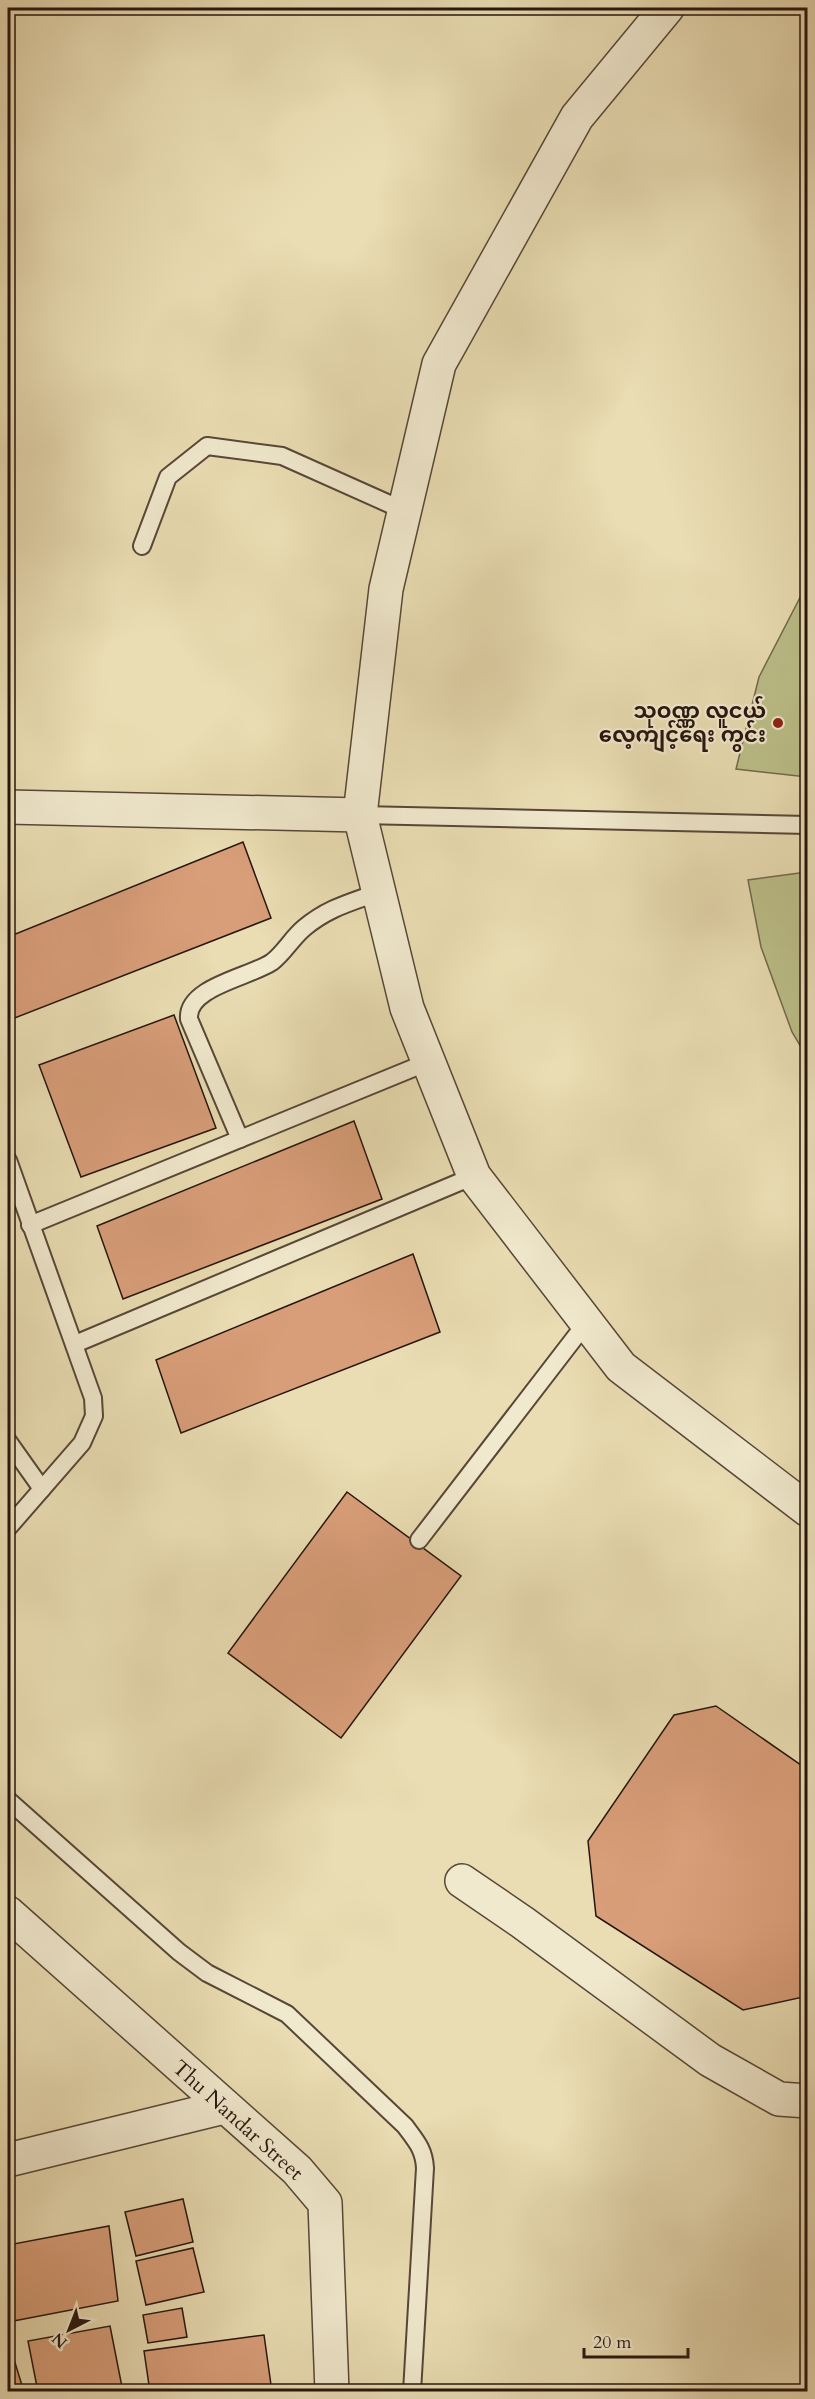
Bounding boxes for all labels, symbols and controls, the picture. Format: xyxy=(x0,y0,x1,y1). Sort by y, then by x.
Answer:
place label: သုဝဏ္ဏ လူငယ် လေ့ကျင့်ရေး ကွင်း xyxy=(599,695,766,753)
marker: သုဝဏ္ဏ လူငယ် လေ့ကျင့်ရေး ကွင်း xyxy=(771,716,785,730)
street label: Thu Nandar Street xyxy=(166,2054,310,2187)
north arrow xyxy=(39,2300,99,2360)
scale bar xyxy=(584,2321,688,2359)
text: N xyxy=(47,2328,72,2353)
text: 20 m xyxy=(593,2330,632,2355)

